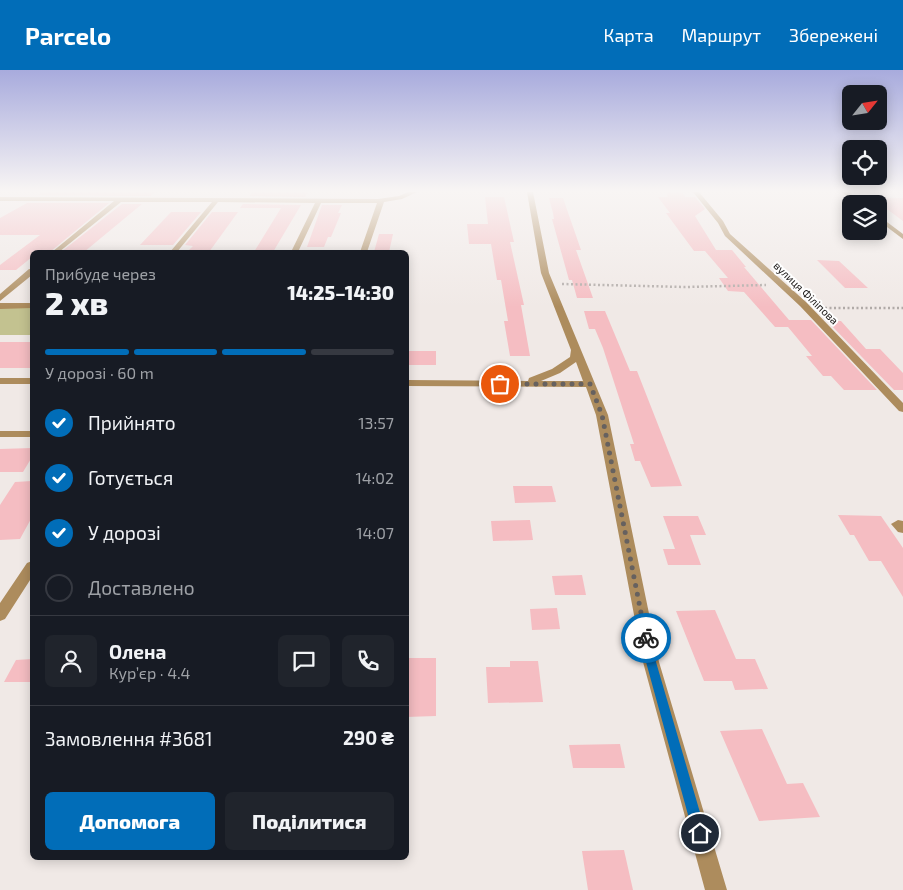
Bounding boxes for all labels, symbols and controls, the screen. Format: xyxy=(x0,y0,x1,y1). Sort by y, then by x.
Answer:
text: Parcelo xyxy=(25,21,111,50)
text: Карта xyxy=(604,24,654,46)
text: Маршрут xyxy=(682,24,761,46)
text: Збережені xyxy=(789,24,878,46)
north arrow xyxy=(842,85,888,130)
map controls xyxy=(842,85,887,240)
button: locate xyxy=(842,140,887,185)
button: layers xyxy=(842,195,887,240)
street label: вулиця Філіпова xyxy=(771,259,841,327)
text: Прибуде через xyxy=(45,264,156,283)
text: 14:25–14:30 xyxy=(287,281,394,304)
text: 2 хв xyxy=(45,283,108,321)
text: У дорозі · 60 m xyxy=(45,363,154,382)
pin xyxy=(479,363,521,405)
icon: bag xyxy=(486,370,514,398)
icon: check xyxy=(45,409,73,437)
text: Прийнято xyxy=(88,411,175,434)
text: 13:57 xyxy=(358,413,394,432)
icon: check xyxy=(45,464,73,492)
text: Готується xyxy=(88,466,173,489)
text: 14:02 xyxy=(355,468,394,487)
icon: check xyxy=(45,519,73,547)
text: У дорозі xyxy=(88,521,161,544)
text: 14:07 xyxy=(356,523,394,542)
text: Доставлено xyxy=(88,576,195,599)
courier xyxy=(621,613,671,663)
icon: bike xyxy=(632,624,660,652)
button: person xyxy=(45,635,97,687)
button: chat xyxy=(278,635,330,687)
button: phone xyxy=(342,635,394,687)
text: Олена xyxy=(109,640,166,663)
text: Кур’єр · 4.4 xyxy=(109,663,190,682)
text: 290 ₴ xyxy=(343,726,394,749)
text: Замовлення #3681 xyxy=(45,727,213,750)
button: Допомога xyxy=(45,792,215,850)
button: Поділитися xyxy=(225,792,394,850)
pin xyxy=(679,812,721,854)
icon: home xyxy=(686,819,714,847)

